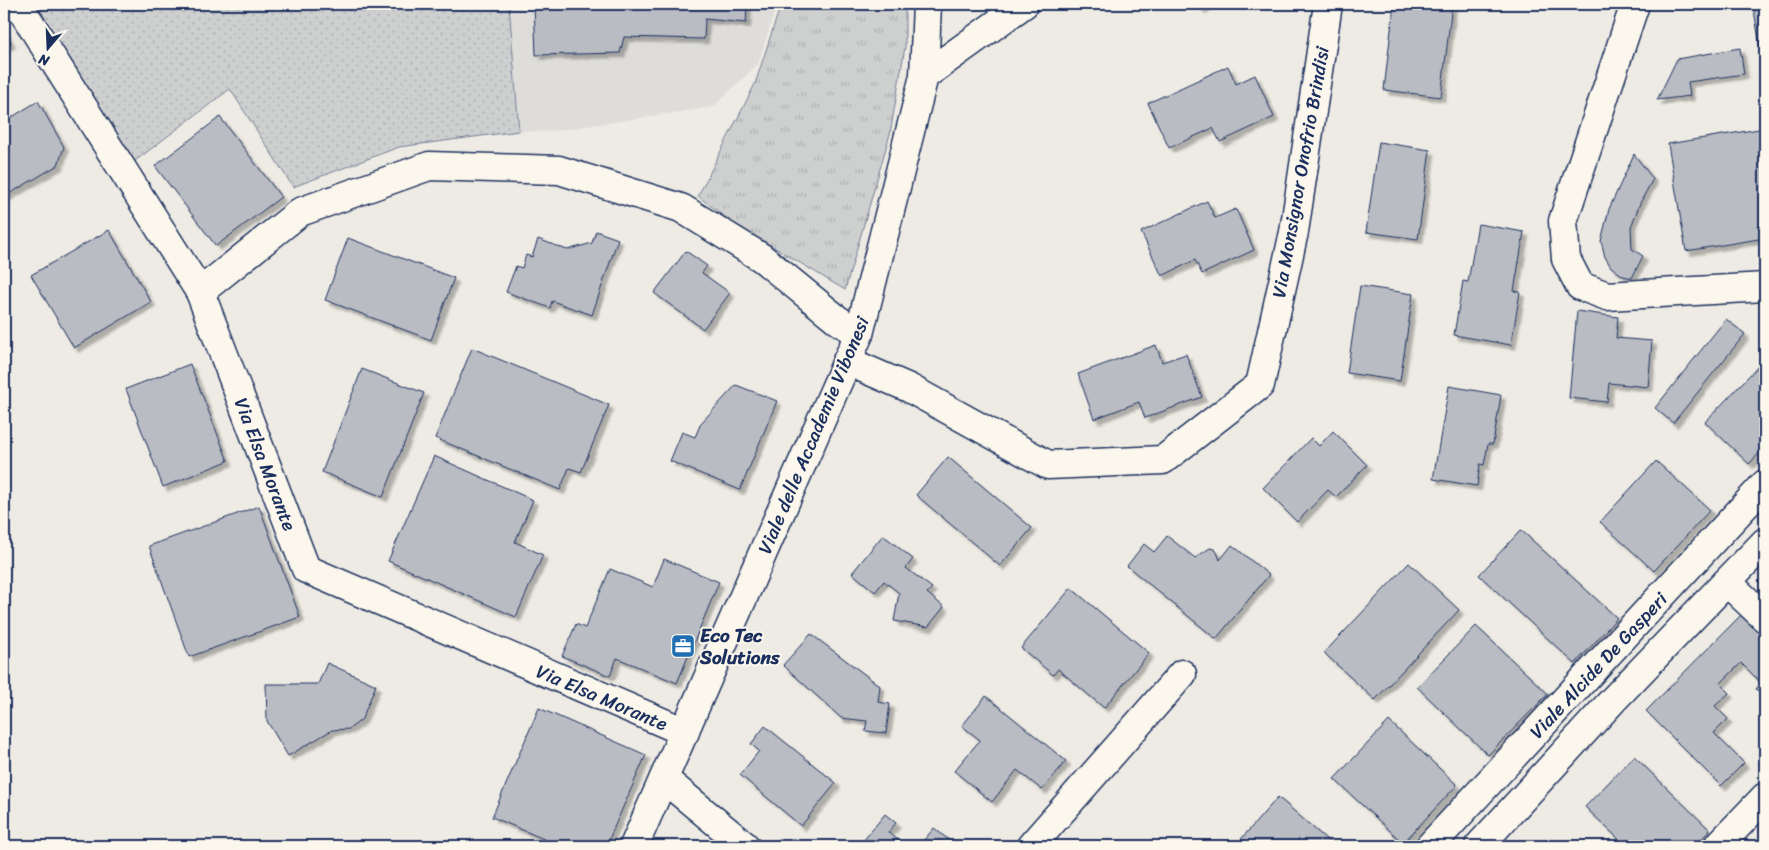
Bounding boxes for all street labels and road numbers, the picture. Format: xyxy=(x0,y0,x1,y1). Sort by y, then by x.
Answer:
street label: Via Monsignor Onofrio Brindisi xyxy=(1262,43,1339,300)
street label: Viale delle Accademie Vibonesi xyxy=(748,311,879,559)
street label: Via Elsa Morante xyxy=(225,393,306,536)
street label: Viale Alcide De Gasperi xyxy=(1521,584,1676,747)
street label: Via Elsa Morante xyxy=(531,655,673,740)

